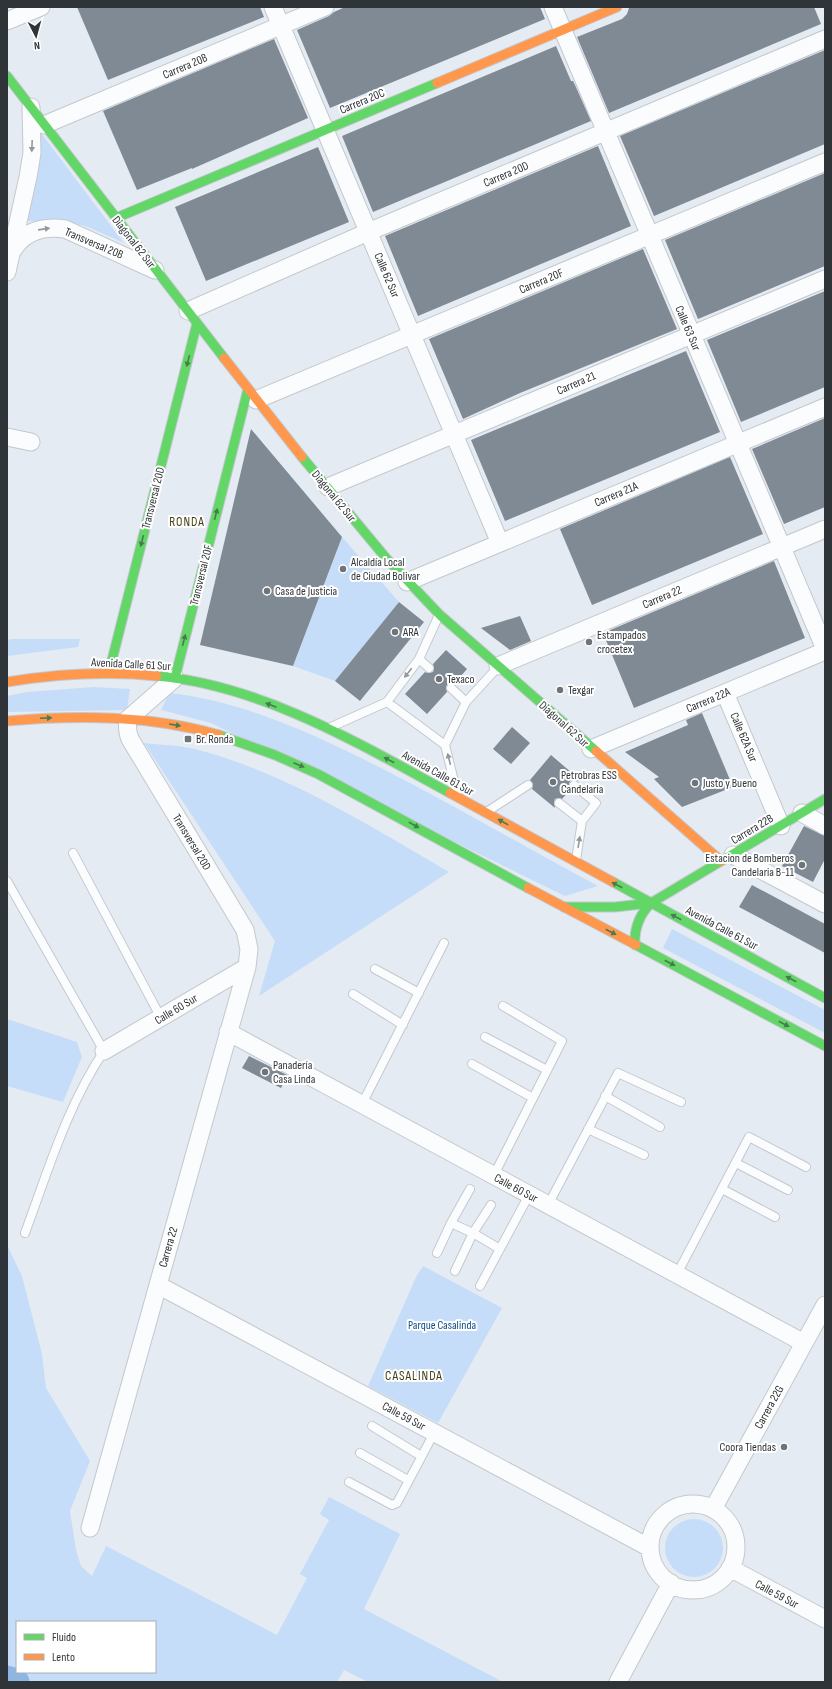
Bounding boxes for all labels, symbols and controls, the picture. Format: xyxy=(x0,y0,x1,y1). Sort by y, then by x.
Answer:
north arrow xyxy=(16,16,56,56)
text: N xyxy=(33,39,41,52)
street label: Carrera 20B xyxy=(161,50,210,83)
street label: Carrera 20C xyxy=(337,85,387,118)
one-way arrow xyxy=(29,140,35,153)
street label: Carrera 20D xyxy=(481,158,531,191)
street label: Diagonal 62 Sur xyxy=(109,213,159,272)
street label: Transversal 20B xyxy=(62,224,126,263)
one-way arrow xyxy=(38,226,50,232)
street label: Calle 62 Sur xyxy=(370,251,403,300)
street label: Carrera 20F xyxy=(517,265,566,297)
street label: Calle 63 Sur xyxy=(671,304,704,353)
one-way arrow xyxy=(184,355,190,367)
street label: Carrera 21 xyxy=(555,368,599,398)
street label: Transversal 20D xyxy=(139,466,168,531)
street label: Diagonal 62 Sur xyxy=(308,467,359,526)
street label: Carrera 21A xyxy=(592,478,641,510)
one-way arrow xyxy=(214,508,220,521)
district label: RONDA xyxy=(169,514,205,530)
one-way arrow xyxy=(139,535,145,548)
street label: Transversal 20F xyxy=(187,543,216,607)
place label: Alcaldía Local de Ciudad Bolivar xyxy=(350,555,420,584)
marker: Alcaldía Local de Ciudad Bolivar xyxy=(338,564,348,574)
street label: Carrera 22 xyxy=(640,582,684,612)
place label: Casa de Justicia xyxy=(275,584,337,599)
marker: Casa de Justicia xyxy=(262,586,272,596)
place label: ARA xyxy=(402,625,420,640)
marker: ARA xyxy=(390,627,400,637)
place label: Estampados crocetex xyxy=(597,628,646,657)
one-way arrow xyxy=(182,634,188,647)
marker: Estampados crocetex xyxy=(584,637,594,647)
street label: Avenida Calle 61 Sur xyxy=(90,655,172,674)
one-way arrow xyxy=(404,668,413,679)
place label: Texaco xyxy=(447,672,475,687)
marker: Texaco xyxy=(434,674,444,684)
place label: Texgar xyxy=(568,683,595,698)
street label: Carrera 22A xyxy=(684,684,733,716)
marker: Texgar xyxy=(555,685,565,695)
street label: Diagonal 62 Sur xyxy=(536,698,592,751)
one-way arrow xyxy=(265,701,277,707)
street label: Calle 62A Sur xyxy=(726,710,761,765)
one-way arrow xyxy=(40,715,52,722)
one-way arrow xyxy=(169,723,181,729)
place label: Br. Ronda xyxy=(196,732,234,747)
marker: Br. Ronda xyxy=(183,734,193,744)
street label: Avenida Calle 61 Sur xyxy=(398,747,477,800)
one-way arrow xyxy=(446,753,452,765)
one-way arrow xyxy=(383,756,395,763)
one-way arrow xyxy=(293,762,304,768)
place label: Petrobras ESS Candelaria xyxy=(561,768,617,797)
place label: Justo y Bueno xyxy=(702,776,757,791)
marker: Petrobras ESS Candelaria xyxy=(548,777,558,787)
marker: Justo y Bueno xyxy=(690,778,700,788)
street label: Transversal 20D xyxy=(169,811,214,873)
street label: Carrera 22B xyxy=(728,811,776,848)
one-way arrow xyxy=(497,819,509,826)
one-way arrow xyxy=(408,821,420,828)
one-way arrow xyxy=(576,836,582,848)
place label: Estacion de Bomberos Candelaria B-11 xyxy=(705,851,795,880)
marker: Estacion de Bomberos Candelaria B-11 xyxy=(797,860,807,870)
one-way arrow xyxy=(611,882,623,888)
street label: Avenida Calle 61 Sur xyxy=(682,903,761,954)
one-way arrow xyxy=(671,914,682,920)
one-way arrow xyxy=(605,929,617,935)
one-way arrow xyxy=(664,960,675,966)
one-way arrow xyxy=(785,976,797,982)
street label: Calle 60 Sur xyxy=(152,990,201,1028)
one-way arrow xyxy=(778,1021,790,1027)
place label: Panadería Casa Linda xyxy=(273,1058,316,1087)
marker: Panadería Casa Linda xyxy=(260,1067,270,1077)
street label: Calle 60 Sur xyxy=(491,1171,541,1206)
street label: Carrera 22 xyxy=(156,1225,181,1269)
park label: Parque Casalinda xyxy=(408,1318,476,1333)
district label: CASALINDA xyxy=(385,1368,443,1384)
street label: Carrera 22G xyxy=(751,1383,787,1432)
street label: Calle 59 Sur xyxy=(379,1399,429,1434)
place label: Coora Tiendas xyxy=(720,1440,776,1455)
marker: Coora Tiendas xyxy=(779,1442,789,1452)
street label: Calle 59 Sur xyxy=(752,1577,802,1612)
legend xyxy=(16,1621,156,1673)
text: Fluido xyxy=(52,1630,76,1645)
text: Lento xyxy=(52,1650,75,1665)

